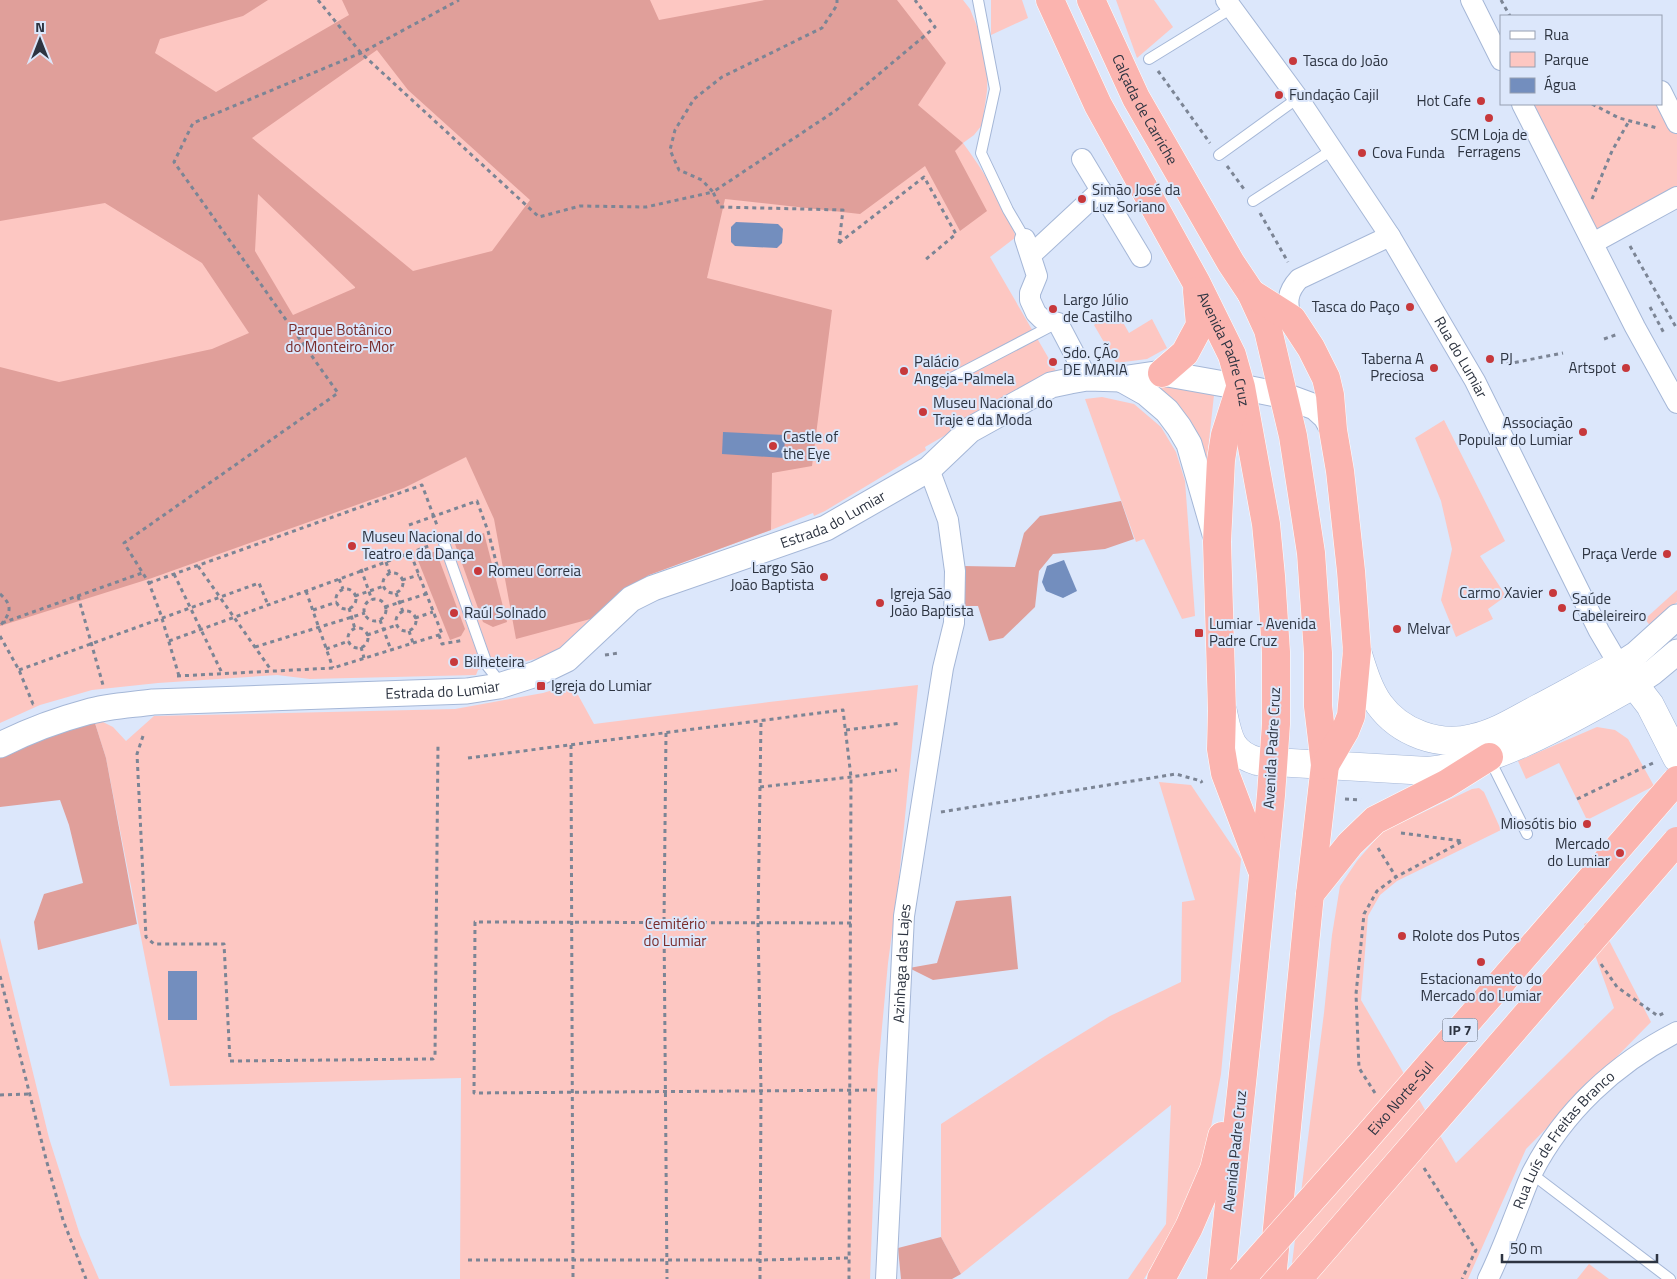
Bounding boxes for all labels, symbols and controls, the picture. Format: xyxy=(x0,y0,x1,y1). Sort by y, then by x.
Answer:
north arrow xyxy=(15,15,65,65)
legend xyxy=(1500,15,1662,105)
text: N xyxy=(35,16,45,37)
text: Rua xyxy=(1544,23,1569,46)
text: Parque xyxy=(1544,48,1589,71)
place label: Tasca do João xyxy=(1303,49,1388,72)
street label: Calçada de Carriche xyxy=(1106,50,1184,169)
marker: Tasca do João xyxy=(1287,55,1299,67)
text: Água xyxy=(1544,73,1576,96)
place label: Fundação Cajil xyxy=(1289,83,1379,106)
marker: Fundação Cajil xyxy=(1273,89,1285,101)
place label: Hot Cafe xyxy=(1416,89,1471,112)
marker: Hot Cafe xyxy=(1475,95,1487,107)
marker: SCM Loja de Ferragens xyxy=(1483,112,1495,124)
place label: SCM Loja de Ferragens xyxy=(1451,123,1527,163)
place label: Cova Funda xyxy=(1372,141,1445,164)
marker: Cova Funda xyxy=(1356,147,1368,159)
place label: Simão José da Luz Soriano xyxy=(1092,178,1181,218)
marker: Simão José da Luz Soriano xyxy=(1076,193,1088,205)
place label: Largo Júlio de Castilho xyxy=(1063,288,1133,328)
street label: Avenida Padre Cruz xyxy=(1192,288,1256,408)
place label: Tasca do Paço xyxy=(1312,295,1400,318)
marker: Tasca do Paço xyxy=(1404,301,1416,313)
marker: Largo Júlio de Castilho xyxy=(1047,303,1059,315)
street label: Rua do Lumiar xyxy=(1429,312,1494,402)
park label: Parque Botânico do Monteiro-Mor xyxy=(286,318,394,358)
place label: Sdo. ÇÃo DE MARIA xyxy=(1063,341,1128,381)
place label: Taberna A Preciosa xyxy=(1361,347,1424,387)
place label: PJ xyxy=(1500,347,1513,370)
place label: Palácio Angeja-Palmela xyxy=(914,350,1015,390)
marker: PJ xyxy=(1484,353,1496,365)
marker: Sdo. ÇÃo DE MARIA xyxy=(1047,356,1059,368)
place label: Artspot xyxy=(1569,356,1617,379)
marker: Taberna A Preciosa xyxy=(1428,362,1440,374)
marker: Artspot xyxy=(1620,362,1632,374)
marker: Palácio Angeja-Palmela xyxy=(898,365,910,377)
place label: Museu Nacional do Traje e da Moda xyxy=(933,391,1053,431)
marker: Museu Nacional do Traje e da Moda xyxy=(917,406,929,418)
place label: Associação Popular do Lumiar xyxy=(1458,411,1573,451)
place label: Castle of the Eye xyxy=(783,425,838,465)
marker: Associação Popular do Lumiar xyxy=(1577,426,1589,438)
marker: Castle of the Eye xyxy=(767,440,779,452)
street label: Estrada do Lumiar xyxy=(777,484,890,554)
place label: Museu Nacional do Teatro e da Dança xyxy=(362,525,482,565)
marker: Museu Nacional do Teatro e da Dança xyxy=(346,540,358,552)
place label: Praça Verde xyxy=(1582,542,1657,565)
marker: Praça Verde xyxy=(1661,548,1673,560)
place label: Largo São João Baptista xyxy=(730,556,814,596)
place label: Romeu Correia xyxy=(488,559,581,582)
marker: Romeu Correia xyxy=(472,565,484,577)
marker: Largo São João Baptista xyxy=(818,571,830,583)
place label: Carmo Xavier xyxy=(1459,581,1543,604)
place label: Igreja São João Baptista xyxy=(890,582,974,622)
marker: Carmo Xavier xyxy=(1547,587,1559,599)
place label: Saúde Cabeleireiro xyxy=(1572,587,1646,627)
marker: Igreja São João Baptista xyxy=(874,597,886,609)
place label: Raúl Solnado xyxy=(464,601,547,624)
marker: Saúde Cabeleireiro xyxy=(1556,602,1568,614)
marker: Raúl Solnado xyxy=(448,607,460,619)
place label: Lumiar - Avenida Padre Cruz xyxy=(1209,612,1316,652)
place label: Melvar xyxy=(1407,617,1450,640)
marker: Melvar xyxy=(1391,623,1403,635)
marker: Lumiar - Avenida Padre Cruz xyxy=(1193,627,1205,639)
place label: Bilheteira xyxy=(464,650,525,673)
marker: Bilheteira xyxy=(448,656,460,668)
street label: Estrada do Lumiar xyxy=(385,674,502,705)
place label: Igreja do Lumiar xyxy=(551,674,652,697)
marker: Igreja do Lumiar xyxy=(535,680,547,692)
street label: Avenida Padre Cruz xyxy=(1257,686,1286,809)
place label: Miosótis bio xyxy=(1500,812,1577,835)
marker: Miosótis bio xyxy=(1581,818,1593,830)
place label: Mercado do Lumiar xyxy=(1547,832,1610,872)
marker: Mercado do Lumiar xyxy=(1614,847,1626,859)
street label: Azinhaga das Lajes xyxy=(887,902,917,1024)
park label: Cemitério do Lumiar xyxy=(644,912,706,952)
place label: Rolote dos Putos xyxy=(1412,924,1520,947)
marker: Rolote dos Putos xyxy=(1396,930,1408,942)
marker: Estacionamento do Mercado do Lumiar xyxy=(1475,956,1487,968)
place label: Estacionamento do Mercado do Lumiar xyxy=(1420,967,1542,1007)
road number: IP 7 xyxy=(1442,1018,1478,1042)
street label: Eixo Norte-Sul xyxy=(1362,1056,1439,1140)
street label: Rua Luís de Freitas Branco xyxy=(1507,1065,1620,1212)
street label: Avenida Padre Cruz xyxy=(1217,1089,1252,1213)
scale bar xyxy=(1502,1232,1657,1264)
text: 50 m xyxy=(1510,1237,1543,1260)

